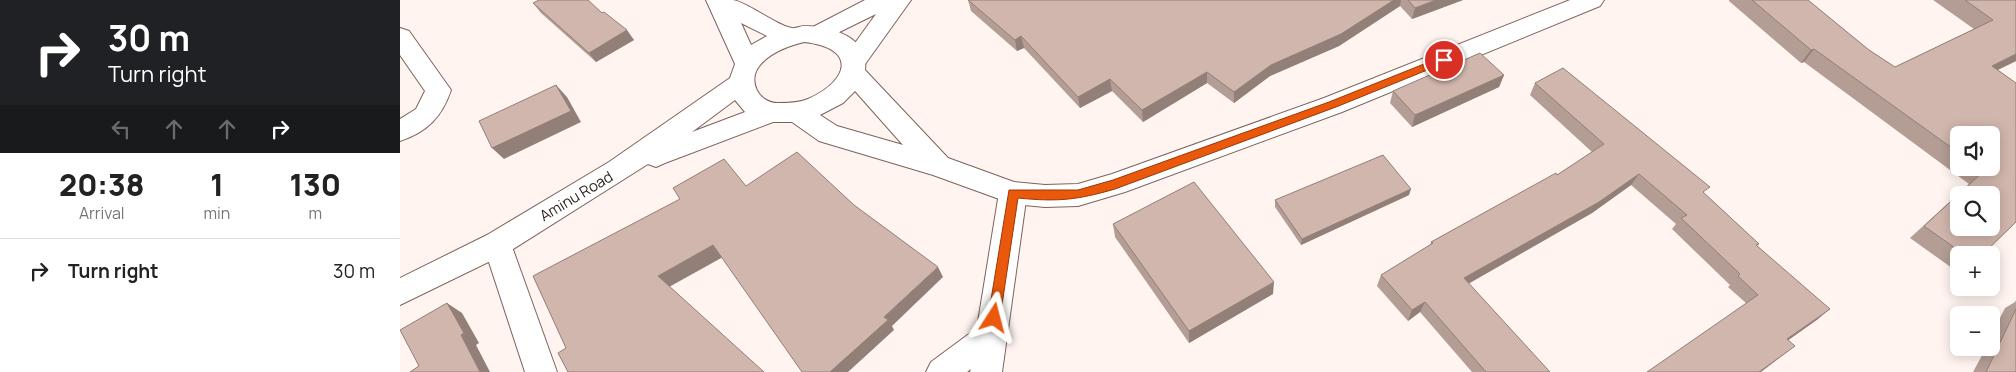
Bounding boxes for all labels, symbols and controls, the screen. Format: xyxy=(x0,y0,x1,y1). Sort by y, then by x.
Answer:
text: 30 m xyxy=(108,14,190,62)
icon: right xyxy=(25,20,90,85)
pin xyxy=(1423,39,1465,81)
icon: arrive xyxy=(1430,46,1458,74)
text: Turn right xyxy=(108,59,206,89)
icon: left xyxy=(107,115,135,143)
icon: ahead xyxy=(160,115,188,143)
icon: ahead xyxy=(213,115,241,143)
icon: right xyxy=(266,115,294,143)
map controls xyxy=(1950,126,2000,356)
button: sound xyxy=(1950,126,2000,176)
text: 20:38 xyxy=(59,164,145,205)
text: 1 xyxy=(210,164,224,205)
text: 130 xyxy=(289,164,341,205)
street label: Aminu Road xyxy=(535,166,617,226)
button: search xyxy=(1950,186,2000,236)
text: Arrival xyxy=(79,202,125,224)
text: min xyxy=(204,202,230,224)
text: m xyxy=(308,202,322,224)
button: + xyxy=(1950,246,2000,296)
icon: right xyxy=(25,257,53,285)
text: Turn right xyxy=(68,258,158,284)
text: 30 m xyxy=(333,258,375,284)
position arrow xyxy=(967,291,1019,343)
button: − xyxy=(1950,306,2000,356)

